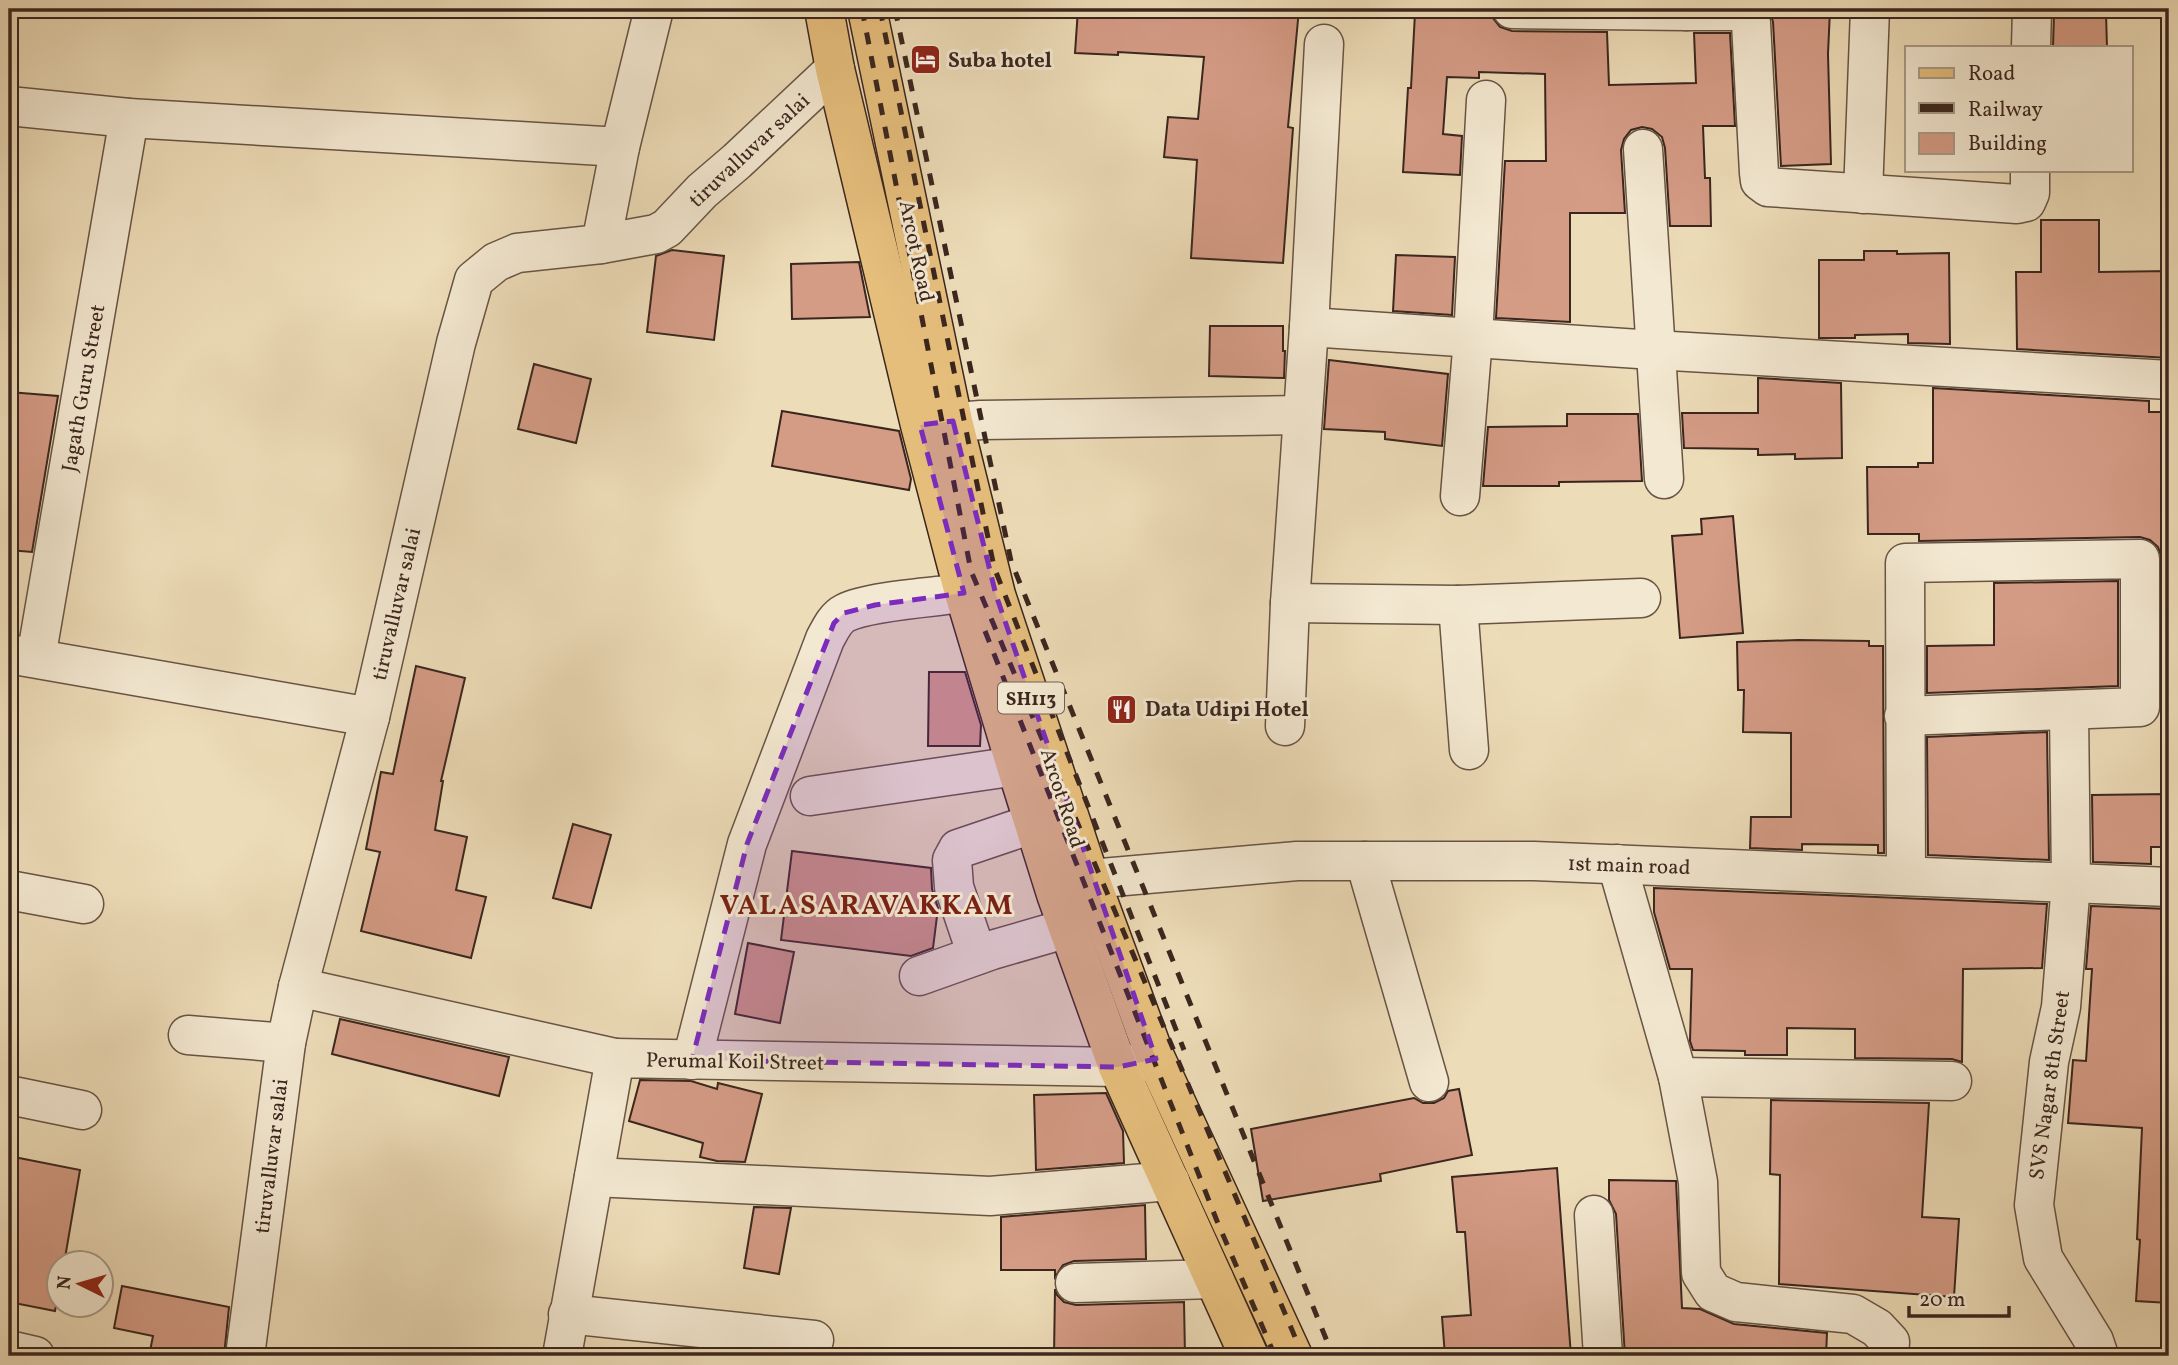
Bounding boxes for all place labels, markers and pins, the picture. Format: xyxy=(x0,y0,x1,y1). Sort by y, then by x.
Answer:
hotel icon: Suba hotel xyxy=(908,43,942,77)
place label: Suba hotel xyxy=(948,47,1052,76)
restaurant icon: Data Udipi Hotel xyxy=(1105,692,1139,726)
place label: Data Udipi Hotel xyxy=(1145,696,1309,725)

